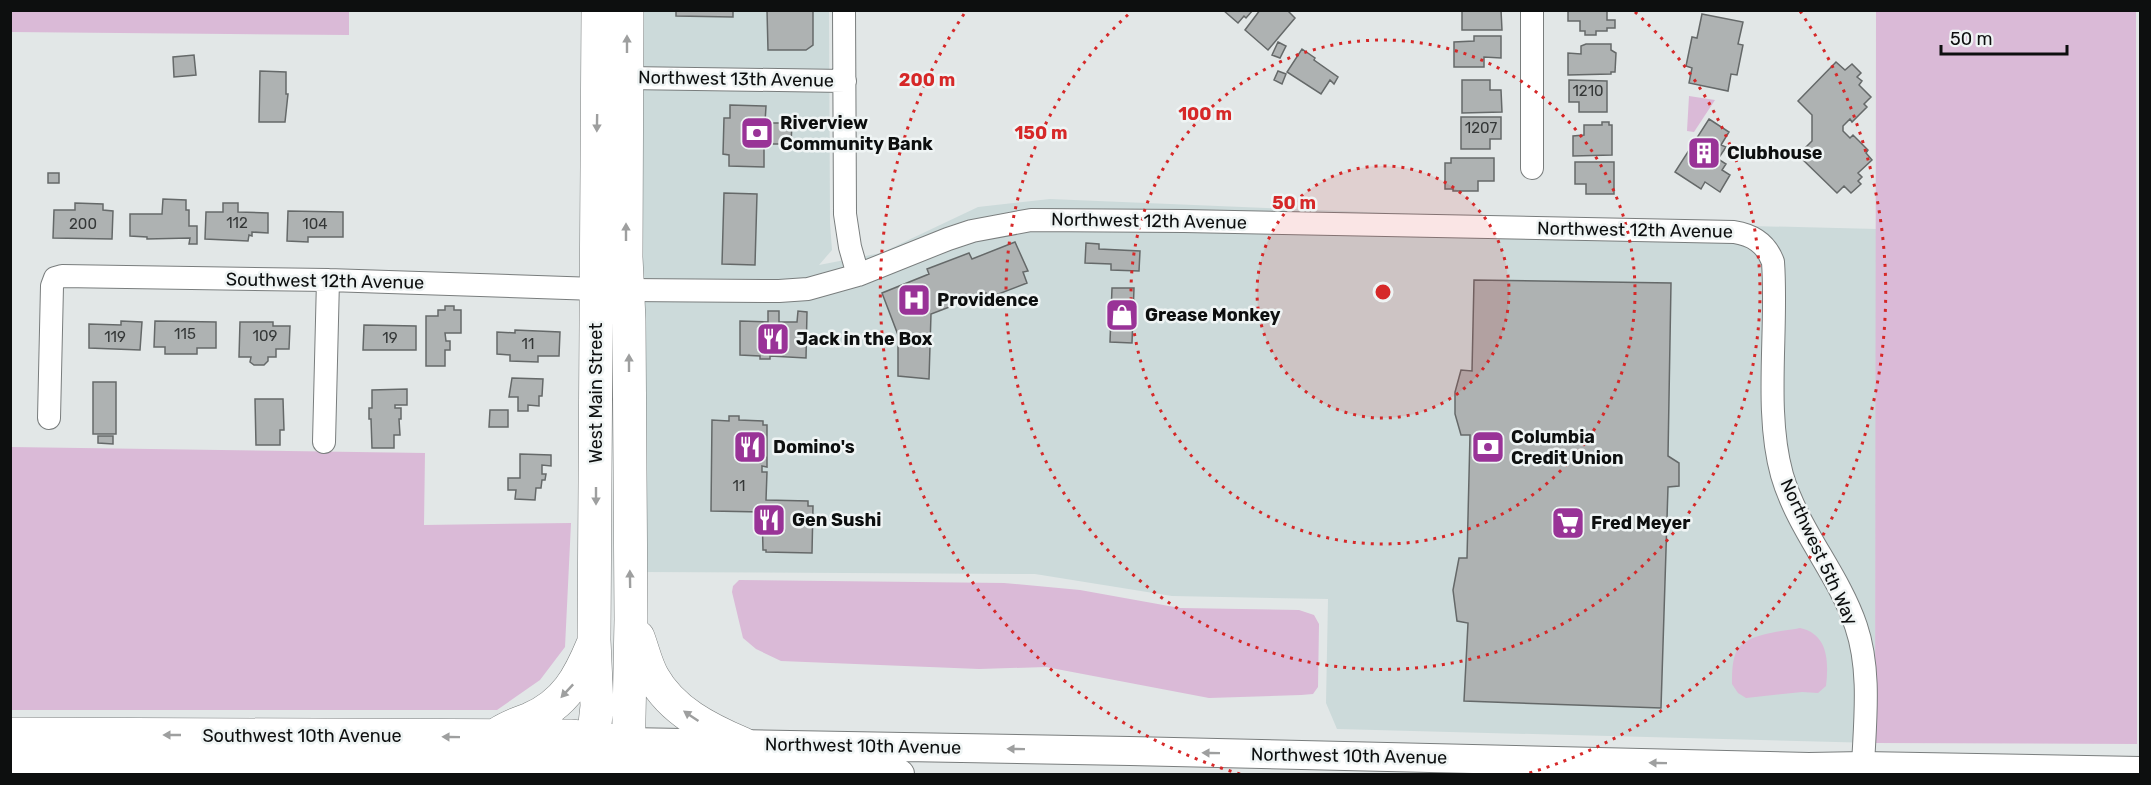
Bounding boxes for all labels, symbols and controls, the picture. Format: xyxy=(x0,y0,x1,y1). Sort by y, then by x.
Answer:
scale bar xyxy=(1941,18,2067,56)
text: 50 m xyxy=(1950,28,1993,50)
one-way arrow xyxy=(622,35,632,54)
street label: Northwest 13th Avenue xyxy=(638,66,834,92)
text: 200 m xyxy=(899,69,955,91)
house number: 1210 xyxy=(1572,82,1604,100)
text: 100 m xyxy=(1178,103,1232,125)
place label: Riverview Community Bank xyxy=(780,112,933,155)
one-way arrow xyxy=(592,114,602,133)
bank icon: Riverview Community Bank xyxy=(739,115,775,151)
house number: 1207 xyxy=(1465,119,1498,137)
text: 150 m xyxy=(1014,122,1068,144)
building icon: Clubhouse xyxy=(1686,135,1722,171)
place label: Clubhouse xyxy=(1727,142,1823,164)
text: 50 m xyxy=(1272,192,1316,214)
street label: Northwest 12th Avenue xyxy=(1051,208,1247,234)
house number: 112 xyxy=(226,214,248,232)
house number: 200 xyxy=(69,215,97,233)
house number: 104 xyxy=(302,215,328,233)
street label: Northwest 12th Avenue xyxy=(1537,217,1733,243)
one-way arrow xyxy=(621,222,631,241)
street label: Southwest 12th Avenue xyxy=(226,268,424,294)
hospital icon: Providence xyxy=(896,282,932,318)
centre of rings xyxy=(1373,282,1393,302)
place label: Providence xyxy=(937,289,1039,311)
shop icon: Grease Monkey xyxy=(1104,297,1140,333)
place label: Grease Monkey xyxy=(1145,304,1281,326)
restaurant icon: Jack in the Box xyxy=(755,321,791,357)
street label: West Main Street xyxy=(585,323,607,463)
house number: 115 xyxy=(174,325,196,343)
house number: 109 xyxy=(253,327,278,345)
house number: 119 xyxy=(104,328,126,346)
place label: Jack in the Box xyxy=(796,328,933,350)
house number: 19 xyxy=(382,329,398,347)
house number: 11 xyxy=(522,335,534,353)
one-way arrow xyxy=(624,354,634,373)
place label: Columbia Credit Union xyxy=(1511,426,1624,469)
restaurant icon: Domino's xyxy=(732,429,768,465)
bank icon: Columbia Credit Union xyxy=(1470,429,1506,465)
place label: Domino's xyxy=(773,436,855,458)
street label: Northwest 5th Way xyxy=(1775,475,1863,629)
house number: 11 xyxy=(733,477,745,495)
one-way arrow xyxy=(591,487,601,506)
restaurant icon: Gen Sushi xyxy=(751,502,787,538)
supermarket icon: Fred Meyer xyxy=(1550,505,1586,541)
place label: Gen Sushi xyxy=(792,509,881,531)
place label: Fred Meyer xyxy=(1591,512,1690,534)
one-way arrow xyxy=(626,569,635,588)
one-way arrow xyxy=(561,683,574,698)
one-way arrow xyxy=(683,711,699,722)
street label: Southwest 10th Avenue xyxy=(202,725,402,747)
one-way arrow xyxy=(163,730,182,740)
one-way arrow xyxy=(442,732,461,742)
street label: Northwest 10th Avenue xyxy=(765,733,961,759)
street label: Northwest 10th Avenue xyxy=(1251,743,1447,769)
one-way arrow xyxy=(1006,744,1025,754)
one-way arrow xyxy=(1201,748,1220,757)
one-way arrow xyxy=(1648,759,1667,768)

